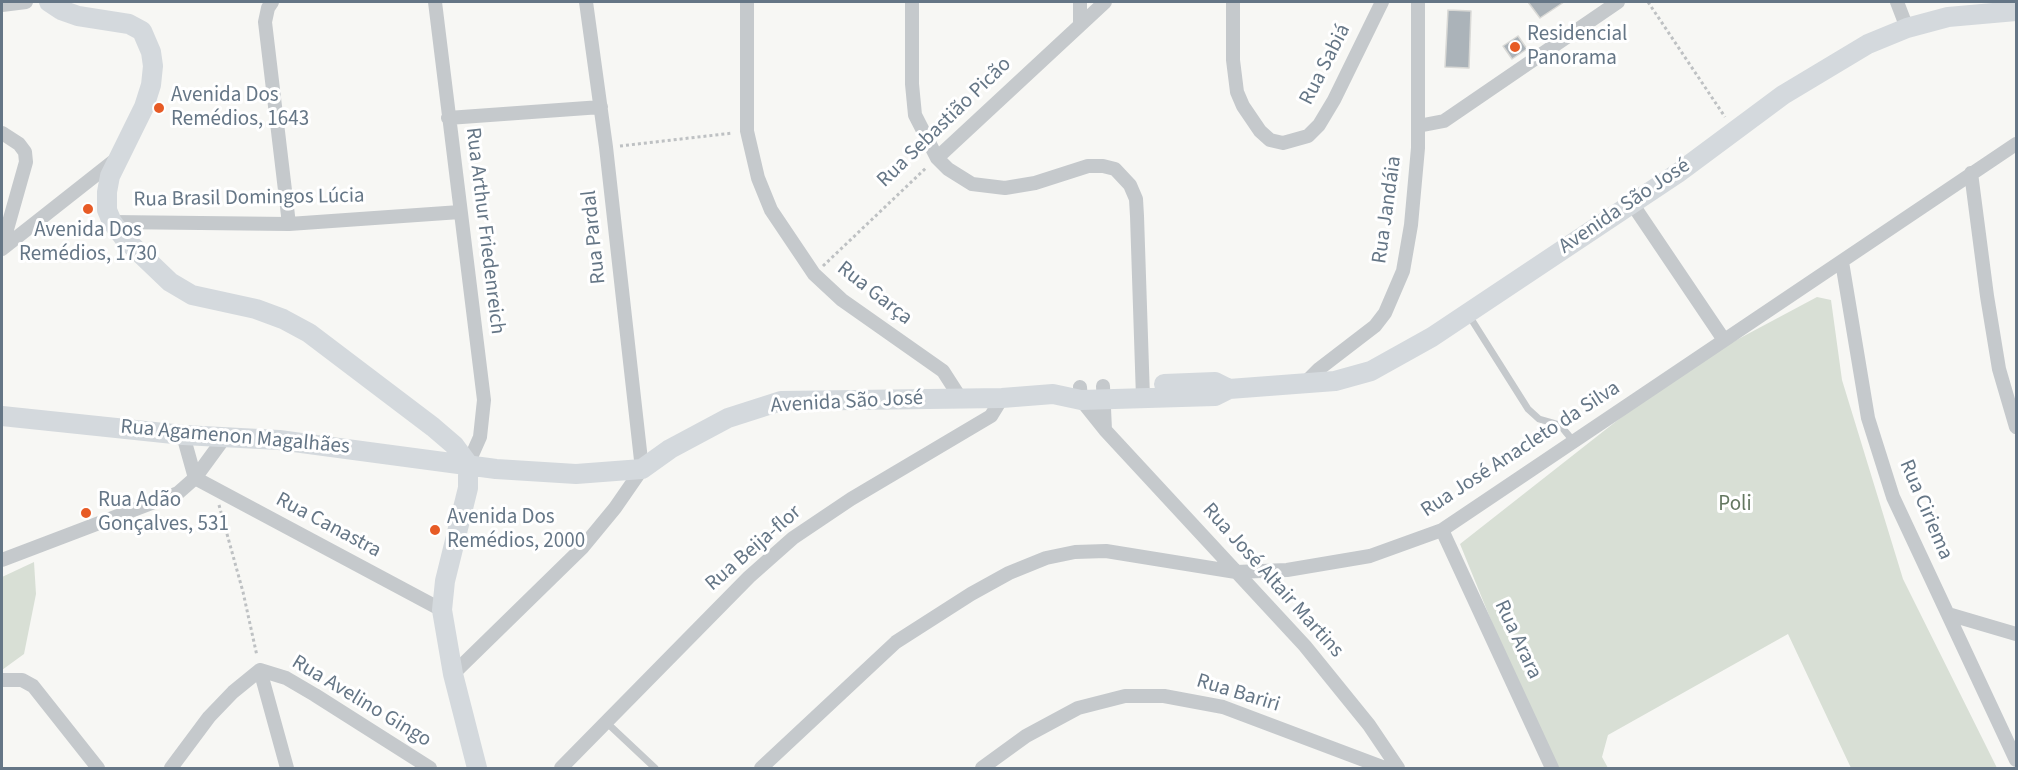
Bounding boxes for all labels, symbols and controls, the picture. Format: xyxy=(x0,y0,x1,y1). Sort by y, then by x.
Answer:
street label: Rua Sabiá xyxy=(1295,20,1357,110)
place label: Residencial Panorama xyxy=(1527,22,1627,72)
marker: Residencial Panorama xyxy=(1508,40,1522,54)
street label: Rua Sebastião Picão xyxy=(873,52,1017,194)
place label: Avenida Dos Remédios, 1643 xyxy=(171,83,309,133)
marker: Avenida Dos Remédios, 1643 xyxy=(152,101,166,115)
street label: Rua Arthur Friedenreich xyxy=(459,126,509,336)
street label: Avenida São José xyxy=(1555,154,1695,260)
street label: Rua Jandáia xyxy=(1368,155,1408,265)
street label: Rua Brasil Domingos Lúcia xyxy=(133,184,365,214)
street label: Rua Pardal xyxy=(578,189,612,285)
marker: Avenida Dos Remédios, 1730 xyxy=(81,202,95,216)
place label: Avenida Dos Remédios, 1730 xyxy=(19,218,157,268)
street label: Rua Garça xyxy=(831,257,917,331)
street label: Rua José Anacleto da Silva xyxy=(1417,376,1625,524)
street label: Avenida São José xyxy=(770,386,924,420)
street label: Rua Agamenon Magalhães xyxy=(119,415,351,461)
street label: Rua Ciriema xyxy=(1893,456,1957,564)
place label: Rua Adão Gonçalves, 531 xyxy=(98,488,229,538)
street label: Rua Canastra xyxy=(271,488,385,564)
park label: Poli xyxy=(1718,492,1752,518)
street label: Rua José Altair Martins xyxy=(1196,499,1348,663)
street label: Rua Beija-flor xyxy=(701,501,807,597)
place label: Avenida Dos Remédios, 2000 xyxy=(447,505,585,555)
marker: Rua Adão Gonçalves, 531 xyxy=(79,506,93,520)
marker: Avenida Dos Remédios, 2000 xyxy=(428,523,442,537)
street label: Rua Arara xyxy=(1488,596,1546,684)
street label: Rua Avelino Gingo xyxy=(287,650,435,754)
street label: Rua Bariri xyxy=(1193,669,1283,719)

